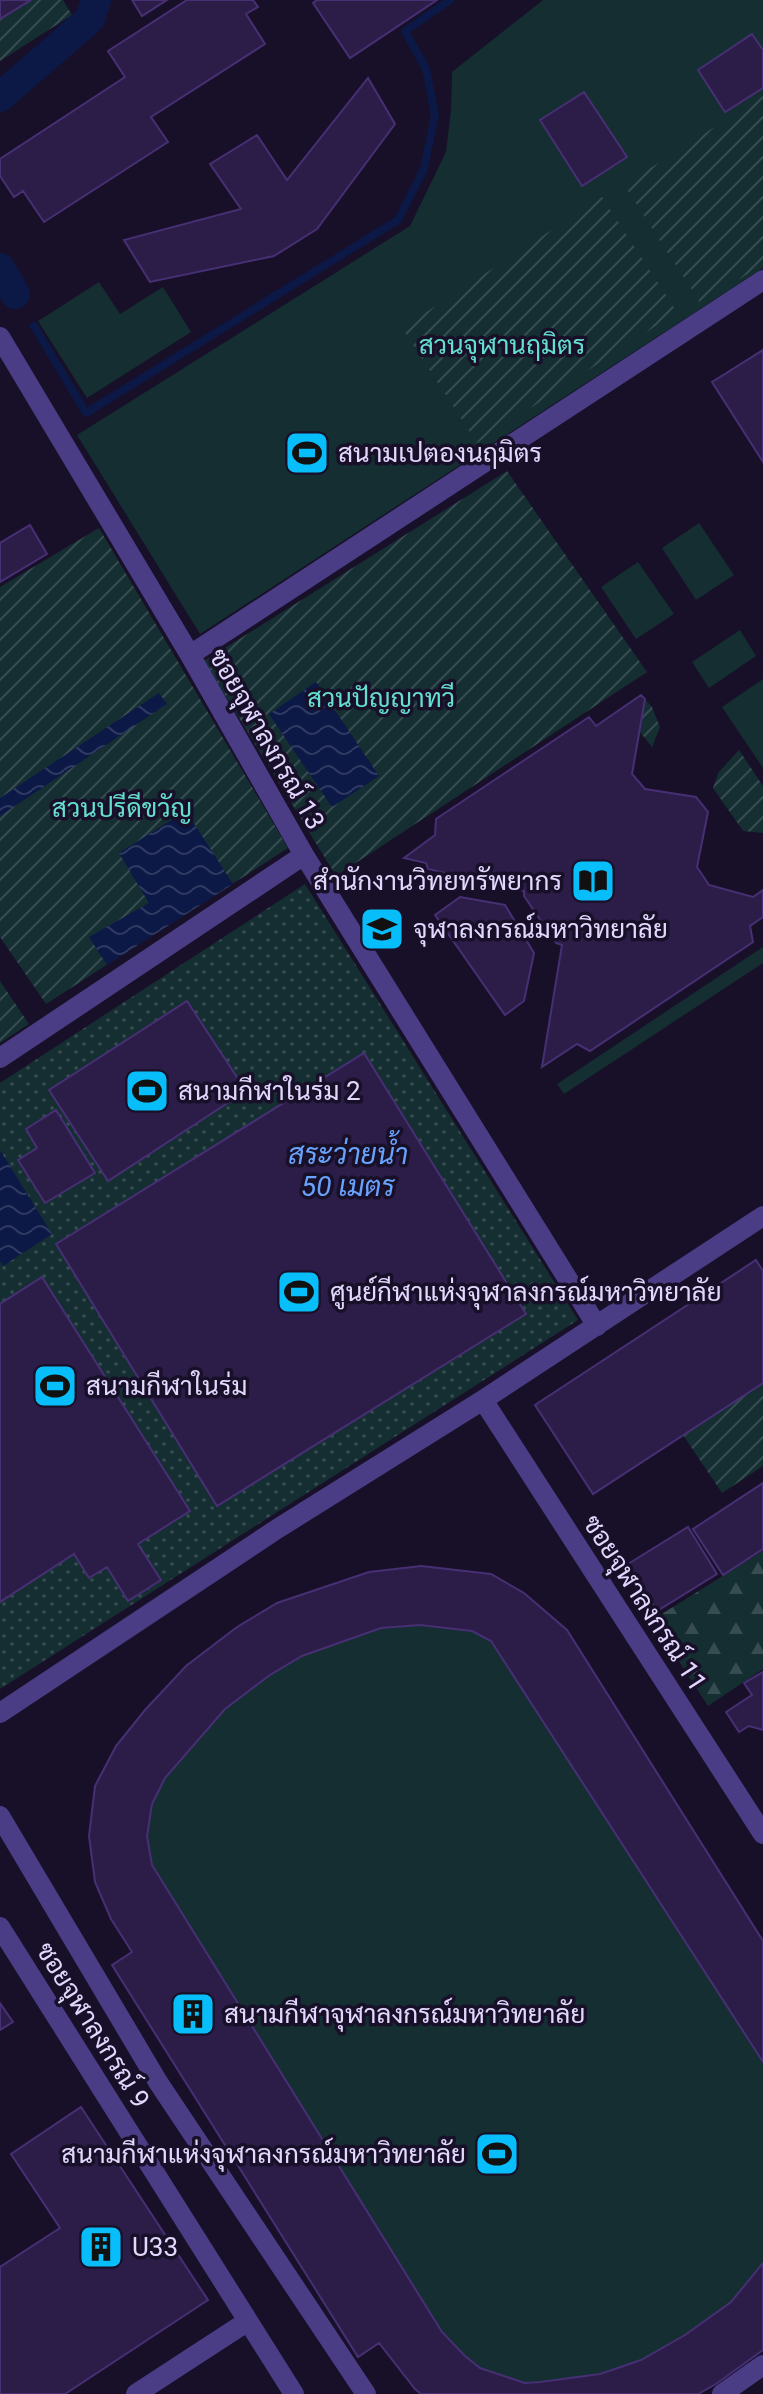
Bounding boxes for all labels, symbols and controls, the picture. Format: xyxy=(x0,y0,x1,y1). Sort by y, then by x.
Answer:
park label: สวนจุฬานฤมิตร xyxy=(419,330,585,363)
sports icon: สนามเปตองนฤมิตร xyxy=(283,429,331,477)
place label: สนามเปตองนฤมิตร xyxy=(338,438,542,469)
street label: ซอยจุฬาลงกรณ์ 13 xyxy=(200,642,333,836)
park label: สวนปัญญาทวี xyxy=(307,682,455,714)
park label: สวนปรีดีขวัญ xyxy=(52,792,192,824)
library icon: สำนักงานวิทยทรัพยากร xyxy=(569,857,617,905)
place label: สำนักงานวิทยทรัพยากร xyxy=(313,865,562,896)
school or university icon: จุฬาลงกรณ์มหาวิทยาลัย xyxy=(358,905,406,953)
place label: จุฬาลงกรณ์มหาวิทยาลัย xyxy=(413,912,668,947)
sports icon: สนามกีฬาในร่ม 2 xyxy=(123,1067,171,1115)
place label: สนามกีฬาในร่ม 2 xyxy=(178,1075,361,1106)
water label: สระว่ายน้ำ 50 เมตร xyxy=(288,1130,408,1203)
sports icon: ศูนย์กีฬาแห่งจุฬาลงกรณ์มหาวิทยาลัย xyxy=(275,1268,323,1316)
place label: ศูนย์กีฬาแห่งจุฬาลงกรณ์มหาวิทยาลัย xyxy=(330,1275,722,1310)
sports icon: สนามกีฬาในร่ม xyxy=(31,1362,79,1410)
place label: สนามกีฬาในร่ม xyxy=(86,1370,247,1401)
street label: ซอยจุฬาลงกรณ์ 11 xyxy=(574,1508,715,1698)
street label: ซอยจุฬาลงกรณ์ 9 xyxy=(28,1936,158,2115)
building icon: สนามกีฬาจุฬาลงกรณ์มหาวิทยาลัย xyxy=(169,1990,217,2038)
place label: สนามกีฬาจุฬาลงกรณ์มหาวิทยาลัย xyxy=(224,1997,585,2032)
sports icon: สนามกีฬาแห่งจุฬาลงกรณ์มหาวิทยาลัย xyxy=(473,2130,521,2178)
place label: สนามกีฬาแห่งจุฬาลงกรณ์มหาวิทยาลัย xyxy=(61,2137,466,2172)
building icon: U33 xyxy=(77,2223,125,2271)
place label: U33 xyxy=(132,2232,178,2262)

